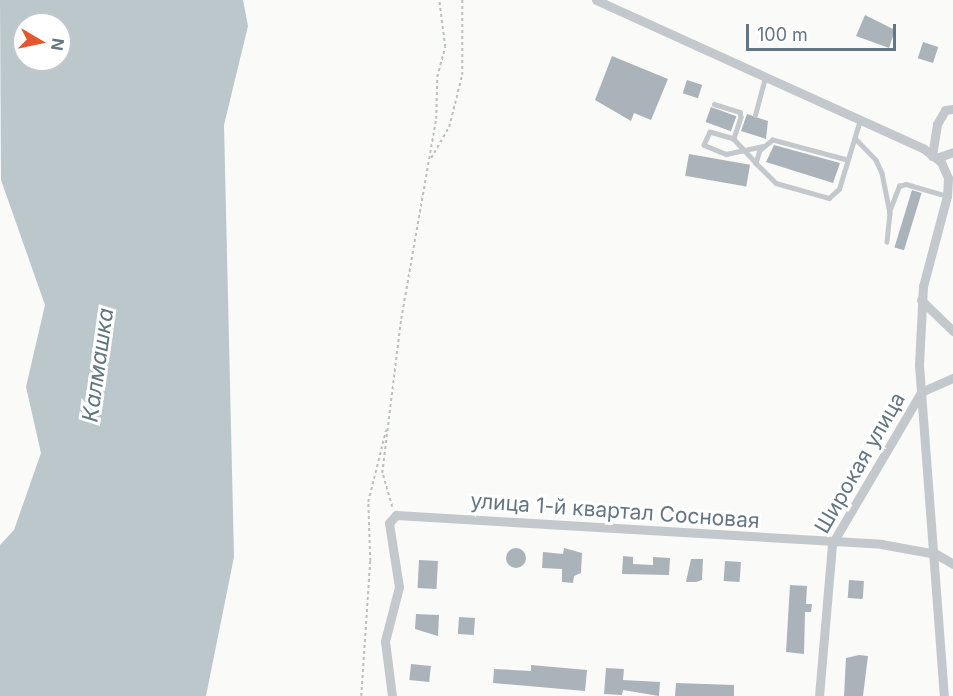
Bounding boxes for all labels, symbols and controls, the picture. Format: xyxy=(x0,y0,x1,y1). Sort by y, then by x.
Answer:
north arrow xyxy=(12,12,72,72)
scale bar xyxy=(749,12,899,50)
text: 100 m xyxy=(757,24,808,45)
text: N xyxy=(47,37,69,52)
water label: Калмашка xyxy=(77,306,119,424)
street label: Широкая улица xyxy=(809,388,911,538)
street label: улица 1-й квартал Сосновая xyxy=(470,488,760,534)

